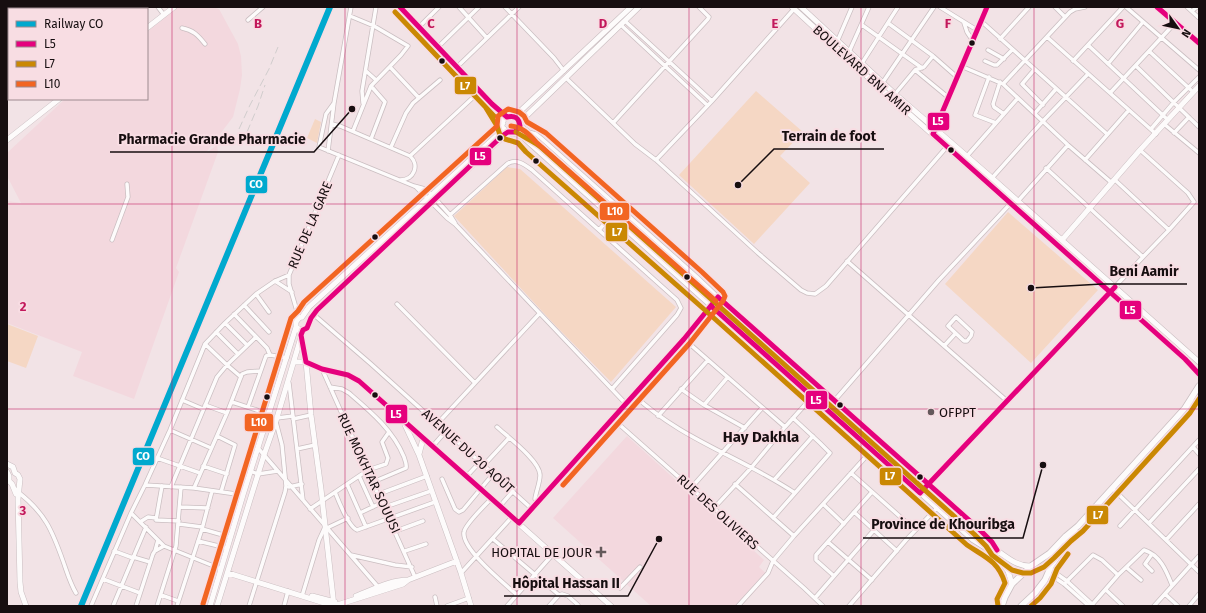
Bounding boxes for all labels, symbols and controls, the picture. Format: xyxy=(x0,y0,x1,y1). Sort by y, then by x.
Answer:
legend xyxy=(8,8,148,100)
north arrow xyxy=(1158,8,1198,48)
text: B xyxy=(254,16,262,31)
text: C xyxy=(427,16,435,31)
text: D xyxy=(599,16,608,31)
text: E xyxy=(772,16,779,31)
text: F xyxy=(945,16,952,31)
text: G xyxy=(1116,16,1124,31)
text: Railway CO xyxy=(44,17,103,31)
street label: BOULEVARD BNI AMIR xyxy=(810,22,914,118)
text: N xyxy=(1179,27,1193,40)
text: L5 xyxy=(44,37,56,51)
unlabelled marker xyxy=(967,38,977,48)
unlabelled marker xyxy=(437,56,447,66)
text: L7 xyxy=(44,57,55,71)
line badge: L7 xyxy=(454,76,477,95)
text: L10 xyxy=(44,77,61,91)
text: L7 xyxy=(460,80,470,93)
line badge: L5 xyxy=(927,112,950,131)
text: L5 xyxy=(932,115,944,128)
callout: Terrain de foot xyxy=(774,123,884,149)
callout: Pharmacie Grande Pharmacie xyxy=(110,126,314,152)
text: Terrain de foot xyxy=(782,128,877,145)
text: Pharmacie Grande Pharmacie xyxy=(118,131,306,148)
unlabelled marker xyxy=(495,133,505,143)
unlabelled marker xyxy=(946,145,956,155)
line badge: L5 xyxy=(469,147,492,166)
text: L5 xyxy=(474,150,486,163)
unlabelled marker xyxy=(531,156,541,166)
line badge: CO xyxy=(245,175,268,194)
text: CO xyxy=(249,178,263,191)
street label: RUE DE LA GARE xyxy=(285,179,335,271)
line badge: L10 xyxy=(599,202,630,221)
text: L10 xyxy=(607,205,623,218)
line badge: L7 xyxy=(605,222,628,242)
text: L7 xyxy=(612,226,622,239)
unlabelled marker xyxy=(370,232,380,242)
callout: Beni Aamir xyxy=(1102,258,1187,284)
text: Beni Aamir xyxy=(1109,263,1179,280)
unlabelled marker xyxy=(682,272,692,282)
text: 2 xyxy=(20,299,27,314)
line badge: L5 xyxy=(1119,300,1142,320)
text: L5 xyxy=(1124,304,1136,317)
unlabelled marker xyxy=(370,390,380,400)
line badge: L5 xyxy=(805,390,828,410)
unlabelled marker xyxy=(262,392,272,402)
text: L5 xyxy=(810,394,822,407)
unlabelled marker xyxy=(835,400,845,410)
line badge: L5 xyxy=(385,404,408,424)
place label: OFPPT xyxy=(939,405,976,420)
street label: AVENUE DU 20 AOÛT xyxy=(419,406,517,496)
marker: OFPPT xyxy=(926,407,936,417)
text: L5 xyxy=(390,408,402,421)
street label: RUE MOKHTAR SOUUSI xyxy=(334,410,404,536)
line badge: L10 xyxy=(244,413,274,432)
text: L10 xyxy=(251,416,267,429)
district label: Hay Dakhla xyxy=(723,428,799,446)
line badge: CO xyxy=(132,447,155,466)
text: CO xyxy=(136,450,150,463)
line badge: L7 xyxy=(879,467,902,486)
text: L7 xyxy=(885,470,895,483)
street label: RUE DES OLIVIERS xyxy=(674,471,762,553)
unlabelled marker xyxy=(915,472,925,482)
text: 3 xyxy=(19,503,27,518)
line badge: L7 xyxy=(1086,505,1109,525)
text: L7 xyxy=(1093,509,1103,522)
callout: Province de Khouribga xyxy=(863,512,1023,538)
text: Province de Khouribga xyxy=(871,516,1015,533)
place label: HOPITAL DE JOUR xyxy=(491,545,592,560)
marker: HOPITAL DE JOUR xyxy=(595,546,607,558)
callout: Hôpital Hassan II xyxy=(504,570,628,596)
text: Hôpital Hassan II xyxy=(512,575,620,592)

